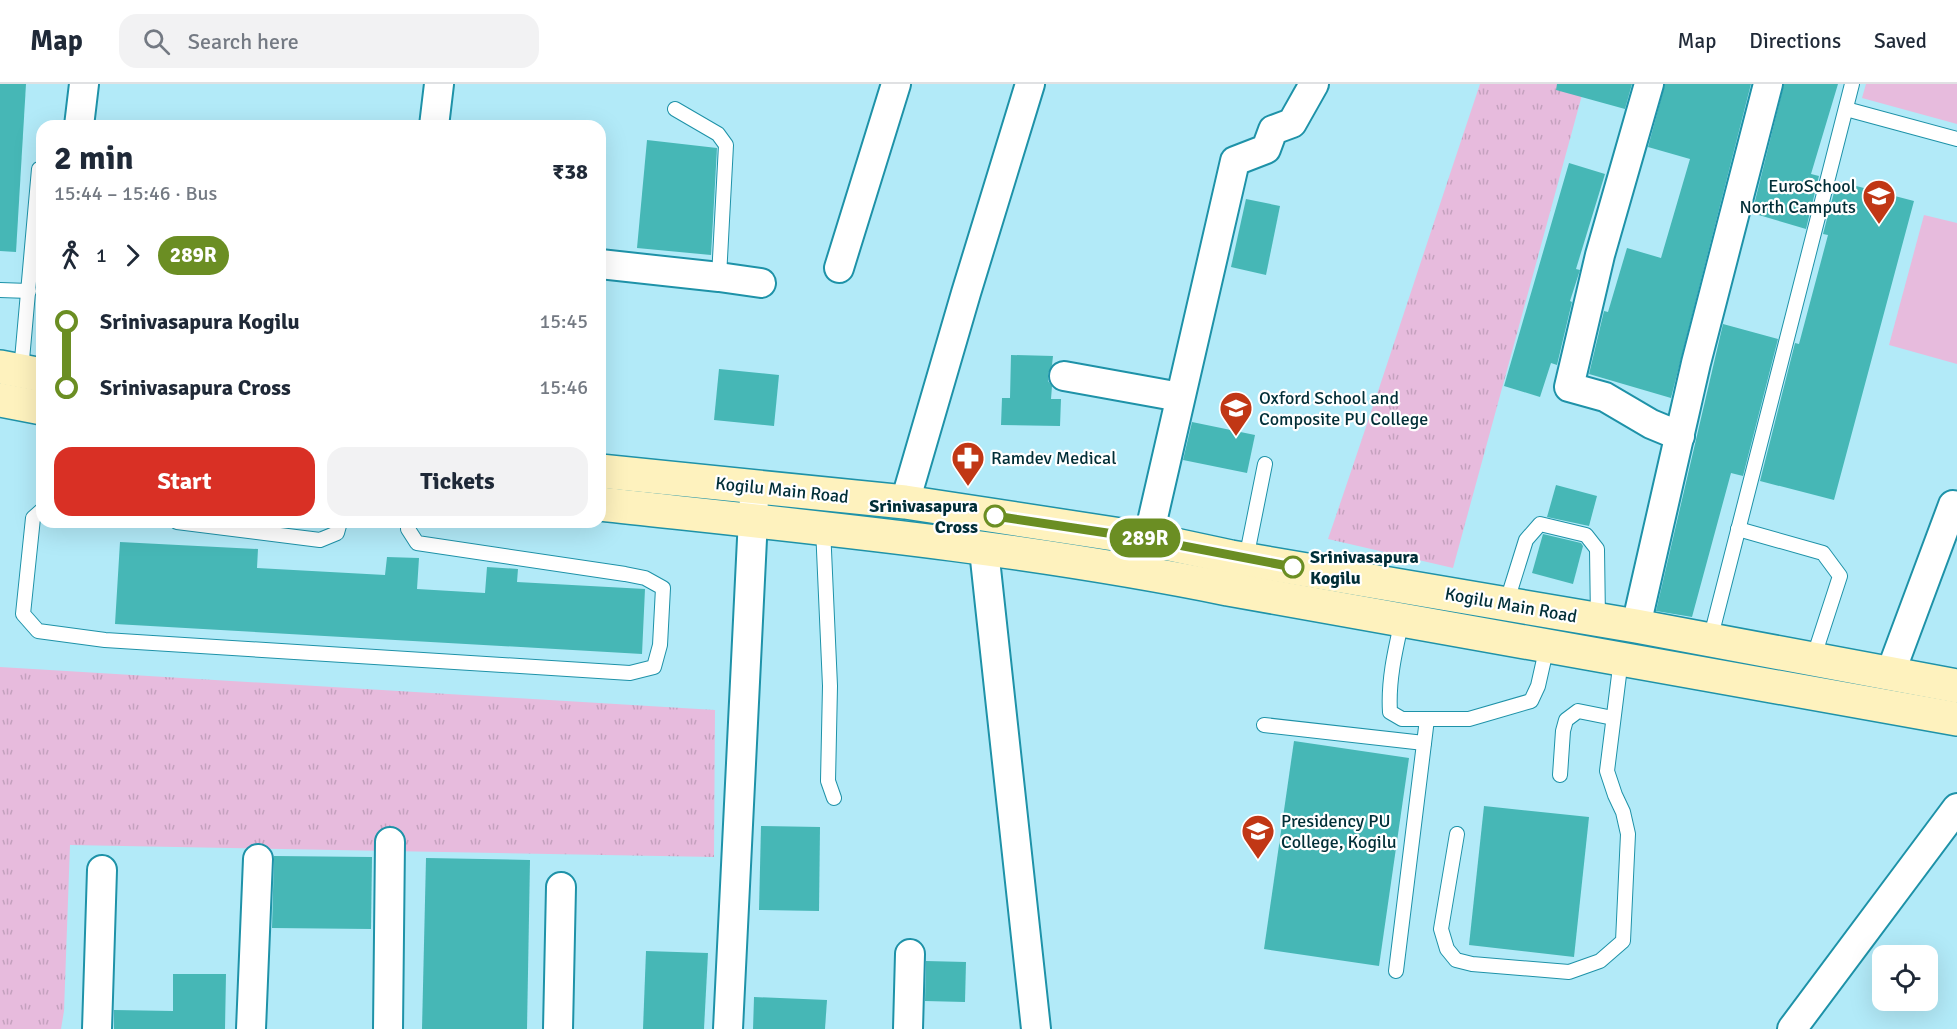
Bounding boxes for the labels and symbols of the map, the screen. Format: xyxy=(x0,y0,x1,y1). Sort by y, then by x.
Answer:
place label: EuroSchool North Camputs xyxy=(1740,175,1856,218)
school or university icon: EuroSchool North Camputs xyxy=(1861,178,1897,225)
place label: Oxford School and Composite PU College xyxy=(1259,387,1428,430)
school or university icon: Oxford School and Composite PU College xyxy=(1218,390,1254,437)
pharmacy icon: Ramdev Medical xyxy=(950,440,986,487)
place label: Ramdev Medical xyxy=(991,447,1116,469)
street label: Kogilu Main Road xyxy=(714,472,850,508)
place label: Srinivasapura Cross xyxy=(869,495,978,538)
marker: Srinivasapura Cross xyxy=(984,505,1006,527)
line badge: 289R xyxy=(1103,518,1187,558)
place label: Srinivasapura Kogilu xyxy=(1310,546,1419,589)
marker: Srinivasapura Kogilu xyxy=(1282,556,1304,578)
street label: Kogilu Main Road xyxy=(1443,583,1579,627)
place label: Presidency PU College, Kogilu xyxy=(1281,810,1397,853)
school or university icon: Presidency PU College, Kogilu xyxy=(1240,813,1276,860)

